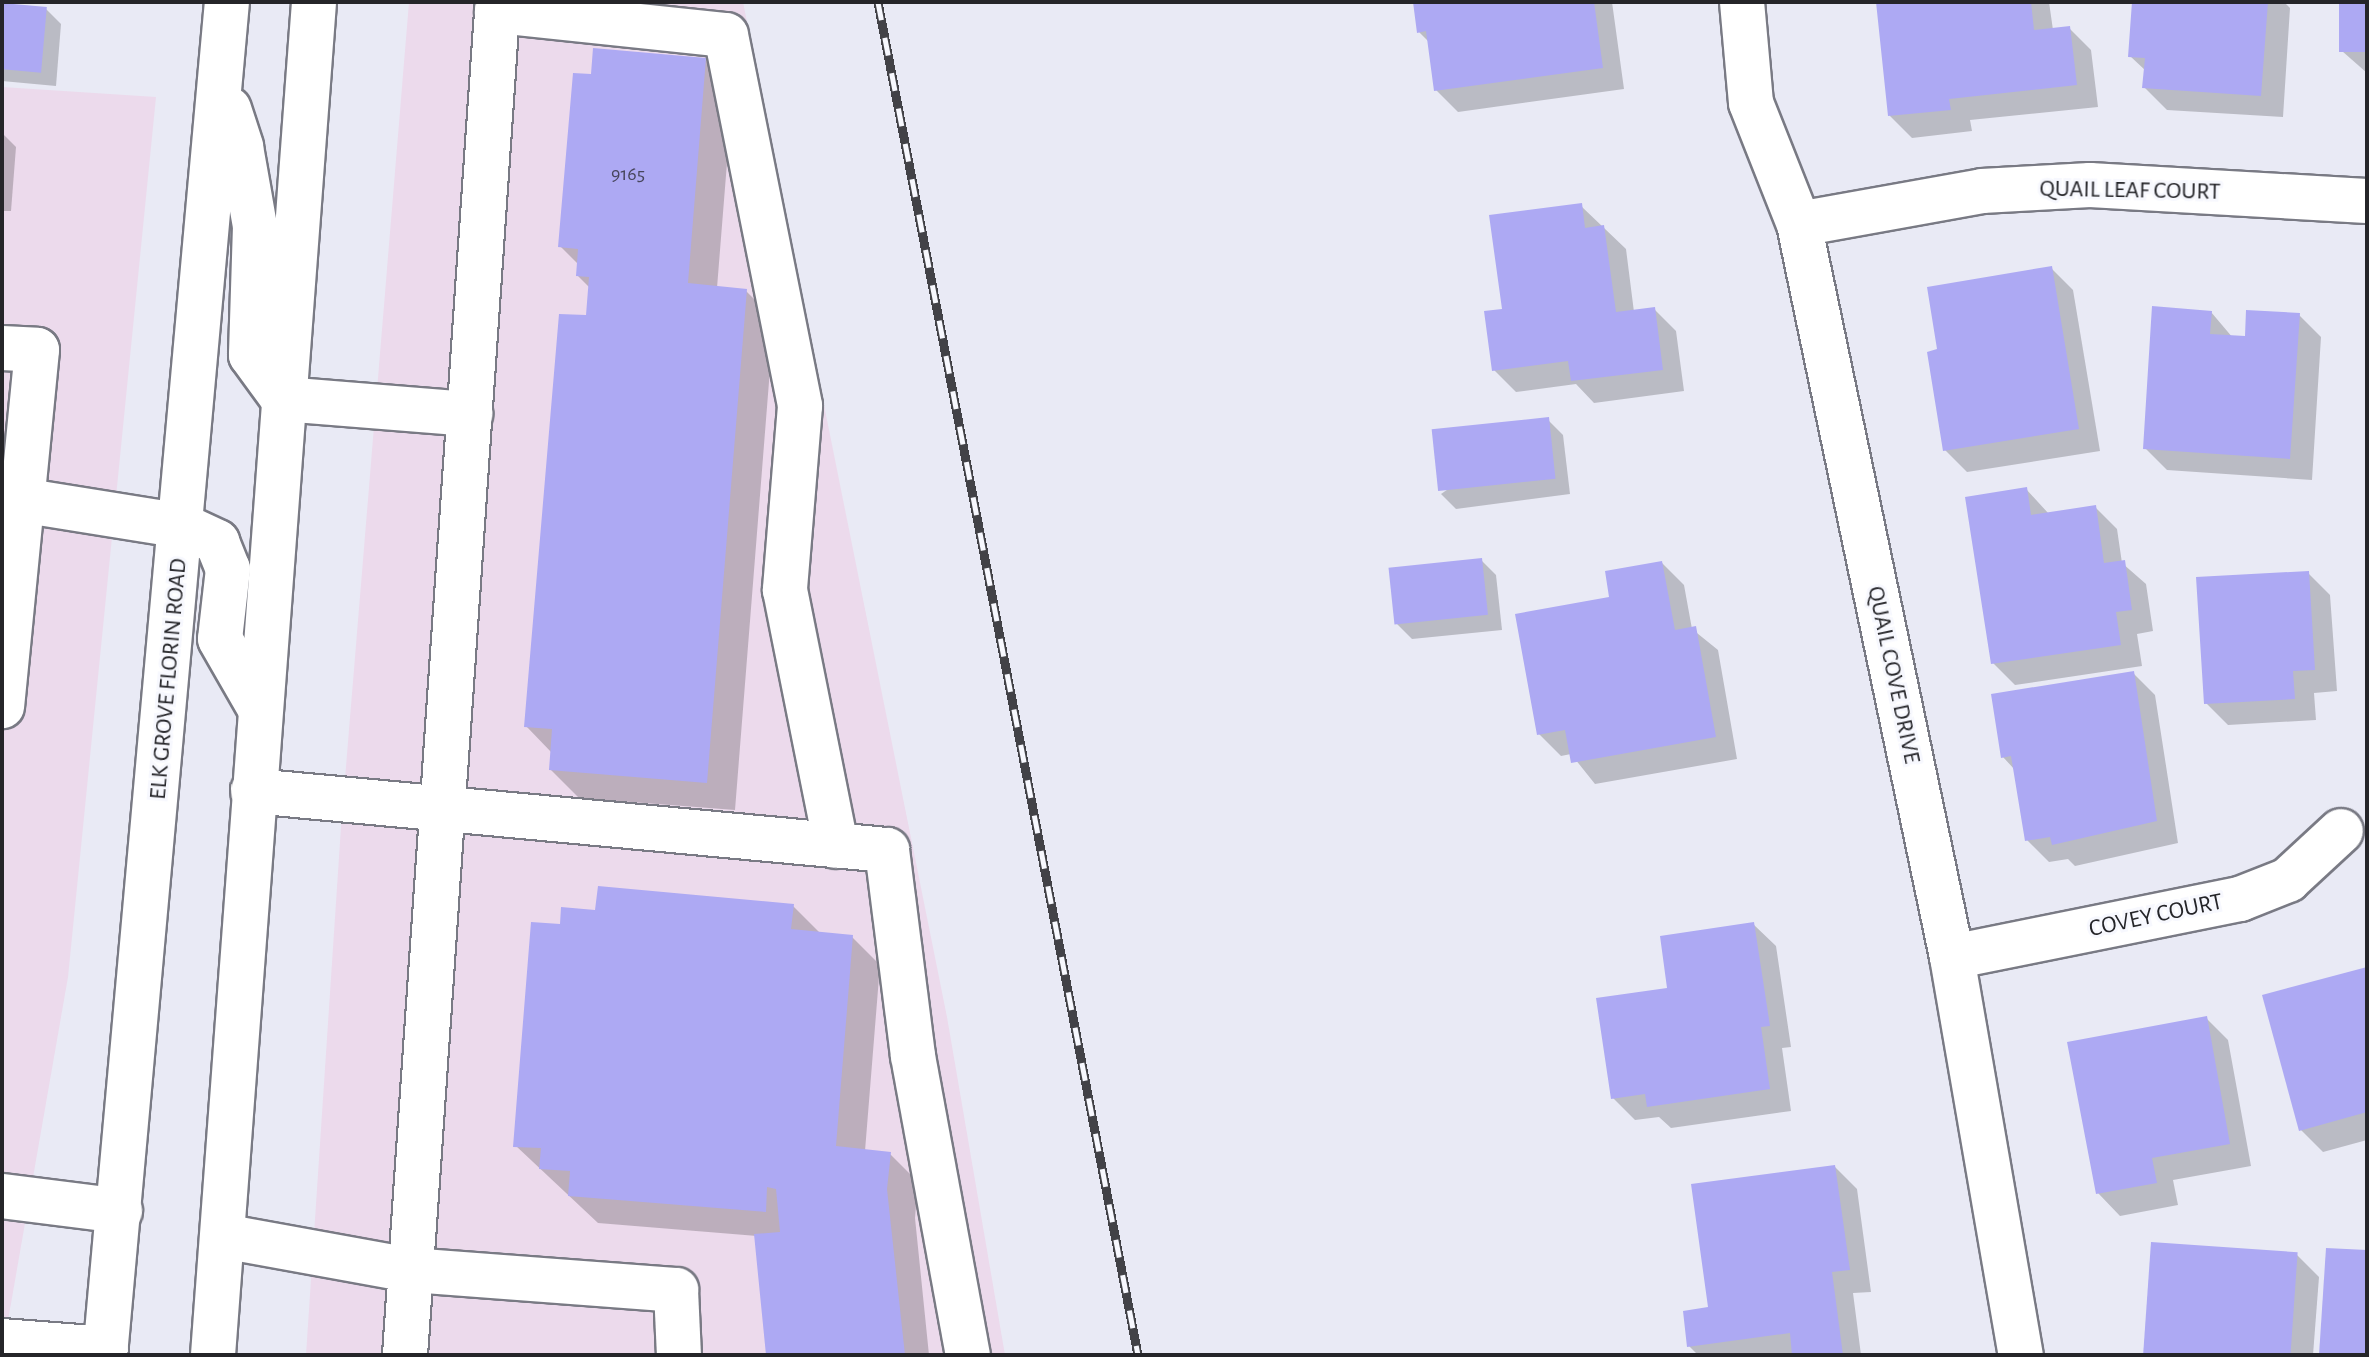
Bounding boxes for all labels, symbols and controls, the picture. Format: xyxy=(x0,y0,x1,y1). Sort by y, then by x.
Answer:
house number: 9165 xyxy=(611,162,645,186)
street label: QUAIL LEAF COURT xyxy=(2039,175,2221,207)
street label: ELK GROVE FLORIN ROAD xyxy=(144,557,194,801)
street label: QUAIL COVE DRIVE xyxy=(1860,584,1926,766)
street label: COVEY COURT xyxy=(2087,888,2225,944)

